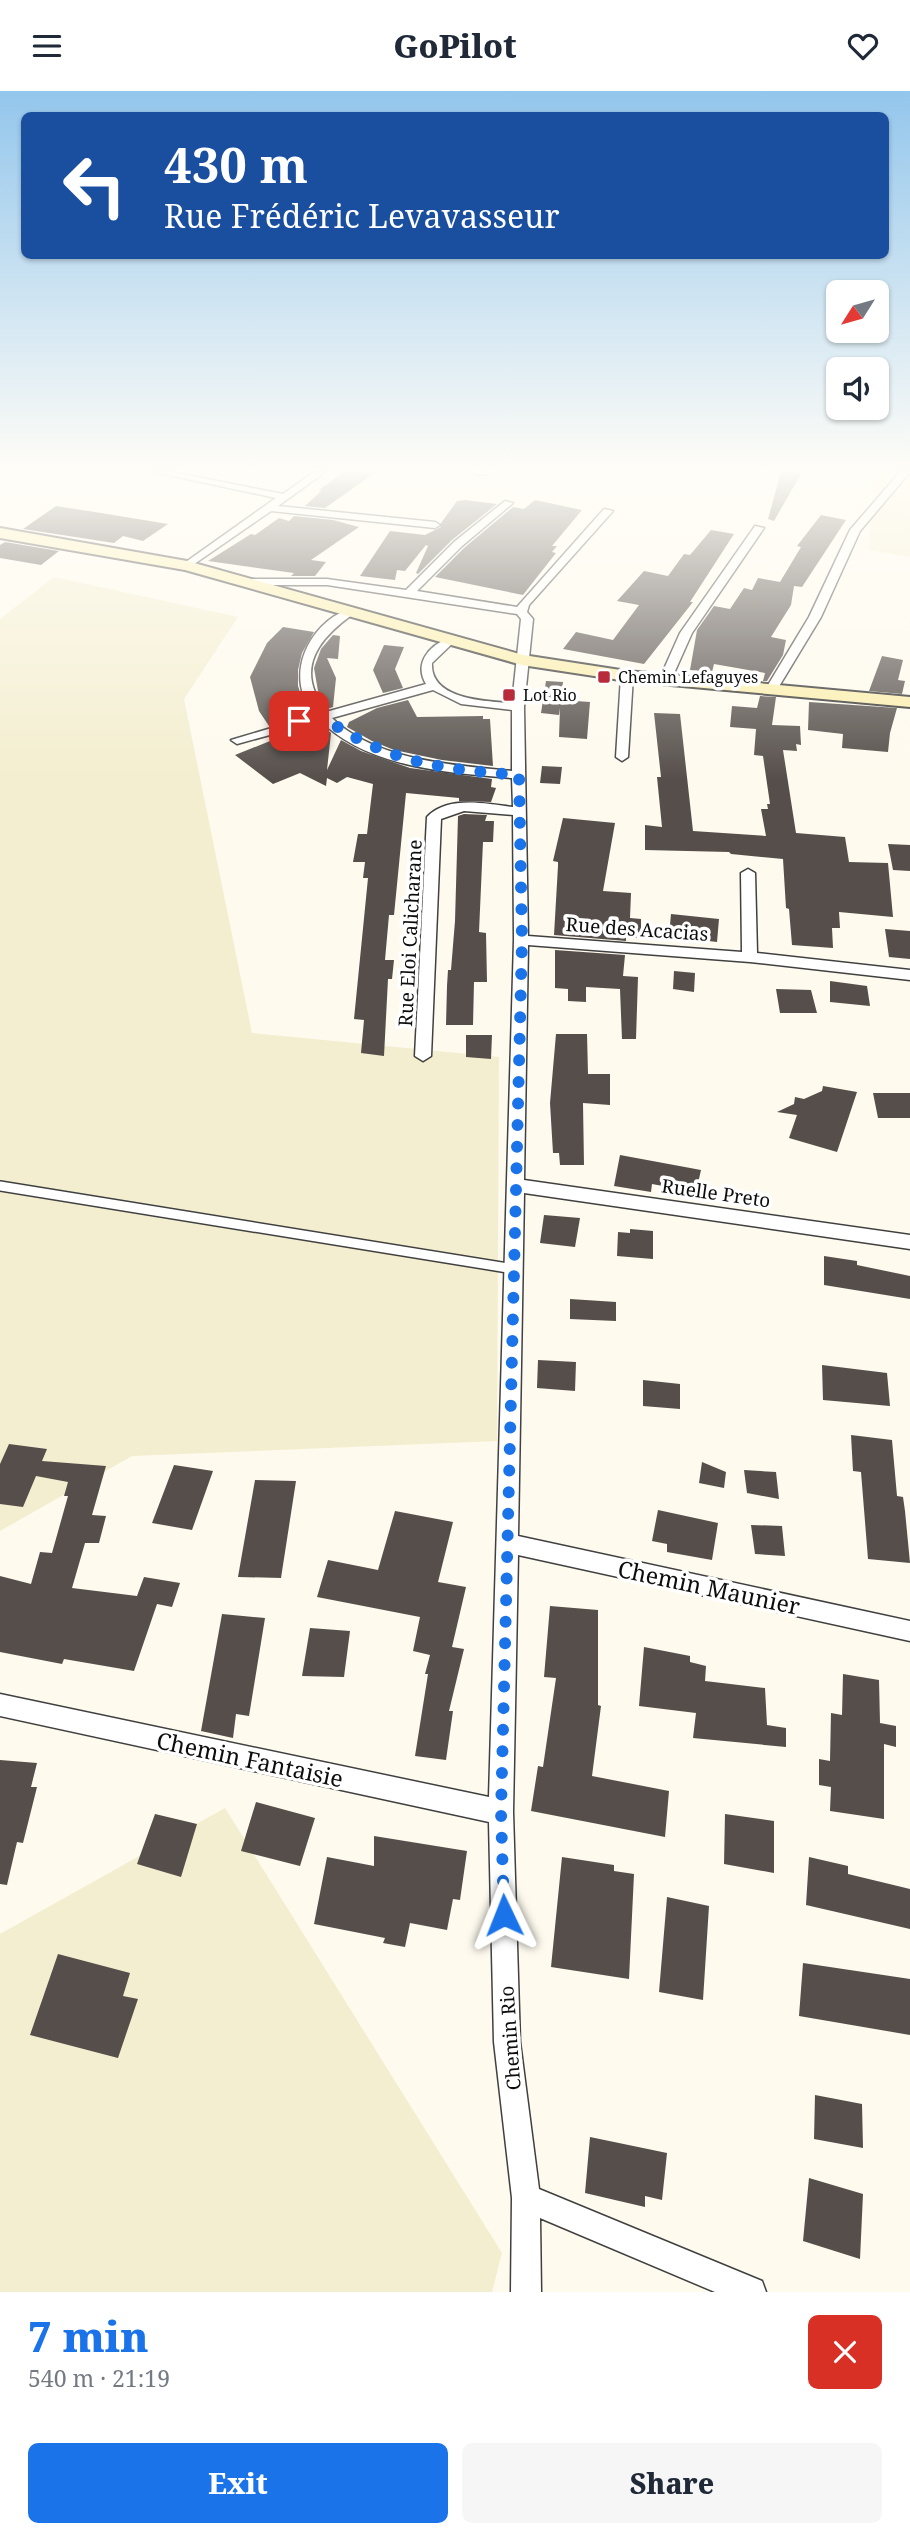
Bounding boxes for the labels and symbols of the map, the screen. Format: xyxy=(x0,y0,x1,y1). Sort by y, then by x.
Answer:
north arrow xyxy=(826,280,889,343)
place label: Chemin Lefaguyes xyxy=(618,666,758,688)
marker: Chemin Lefaguyes xyxy=(596,669,612,685)
place label: Lot Rio xyxy=(523,684,577,706)
marker: Lot Rio xyxy=(501,687,517,703)
pin xyxy=(269,691,329,751)
street label: Rue Eloi Calicharane xyxy=(392,839,428,1027)
street label: Rue des Acacias xyxy=(565,911,709,947)
street label: Ruelle Preto xyxy=(660,1172,772,1214)
street label: Chemin Maunier xyxy=(615,1552,803,1622)
street label: Chemin Fantaisie xyxy=(154,1724,346,1794)
position arrow xyxy=(467,1878,541,1952)
street label: Chemin Rio xyxy=(493,1985,527,2091)

